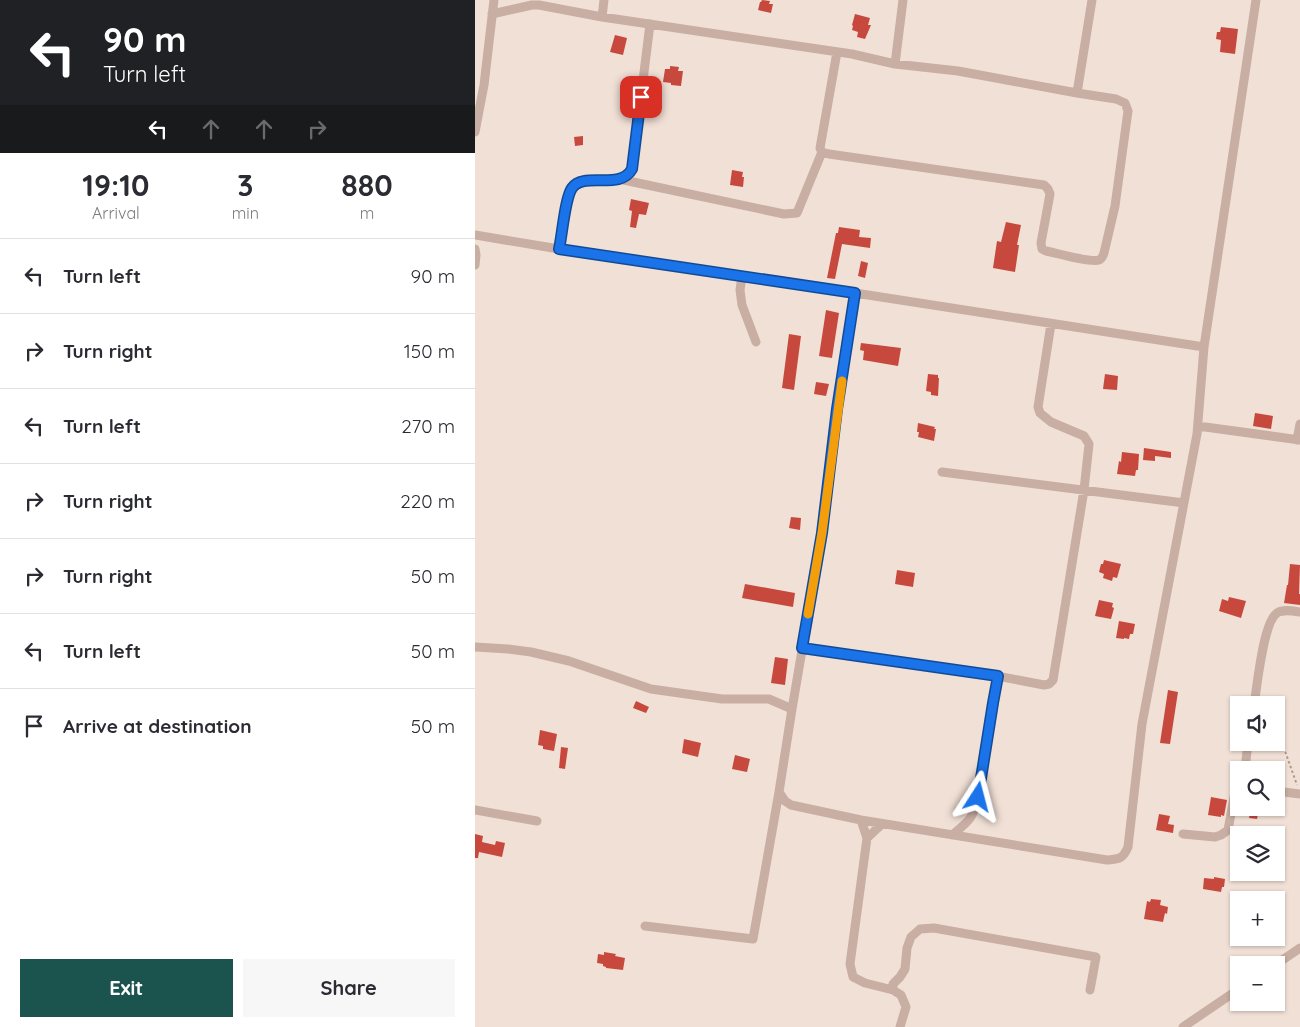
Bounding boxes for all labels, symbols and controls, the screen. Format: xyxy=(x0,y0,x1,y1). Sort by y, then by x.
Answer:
text: 90 m xyxy=(103,17,186,61)
icon: left xyxy=(20,20,85,85)
text: Turn left xyxy=(103,60,186,88)
pin xyxy=(620,76,662,118)
icon: arrive xyxy=(627,83,655,111)
icon: left xyxy=(144,115,172,143)
icon: ahead xyxy=(197,115,225,143)
icon: ahead xyxy=(250,115,278,143)
icon: right xyxy=(303,115,331,143)
text: 19:10 xyxy=(82,166,149,204)
text: 3 xyxy=(237,166,253,204)
text: 880 xyxy=(341,166,393,204)
text: Arrival xyxy=(92,203,140,223)
text: min xyxy=(232,203,259,223)
text: m xyxy=(360,203,374,223)
icon: left xyxy=(20,262,48,290)
text: Turn left xyxy=(63,264,141,288)
text: 90 m xyxy=(411,264,455,288)
icon: right xyxy=(20,337,48,365)
text: Turn right xyxy=(63,339,152,363)
text: 150 m xyxy=(404,339,455,363)
icon: left xyxy=(20,412,48,440)
text: Turn left xyxy=(63,414,141,438)
text: 270 m xyxy=(401,414,455,438)
icon: right xyxy=(20,487,48,515)
text: Turn right xyxy=(63,489,152,513)
text: 220 m xyxy=(400,489,455,513)
icon: right xyxy=(20,562,48,590)
text: Turn right xyxy=(63,564,152,588)
text: 50 m xyxy=(411,564,455,588)
icon: left xyxy=(20,637,48,665)
text: Turn left xyxy=(63,639,141,663)
text: 50 m xyxy=(411,639,455,663)
map controls xyxy=(1230,696,1285,1011)
button: sound xyxy=(1230,696,1285,751)
icon: arrive xyxy=(20,712,48,740)
text: Arrive at destination xyxy=(63,714,252,738)
text: 50 m xyxy=(411,714,455,738)
button: search xyxy=(1230,761,1285,816)
position arrow xyxy=(951,770,1003,822)
button: layers xyxy=(1230,826,1285,881)
button: + xyxy=(1230,891,1285,946)
button: − xyxy=(1230,956,1285,1011)
button: Exit xyxy=(20,959,233,1017)
button: Share xyxy=(243,959,455,1017)

